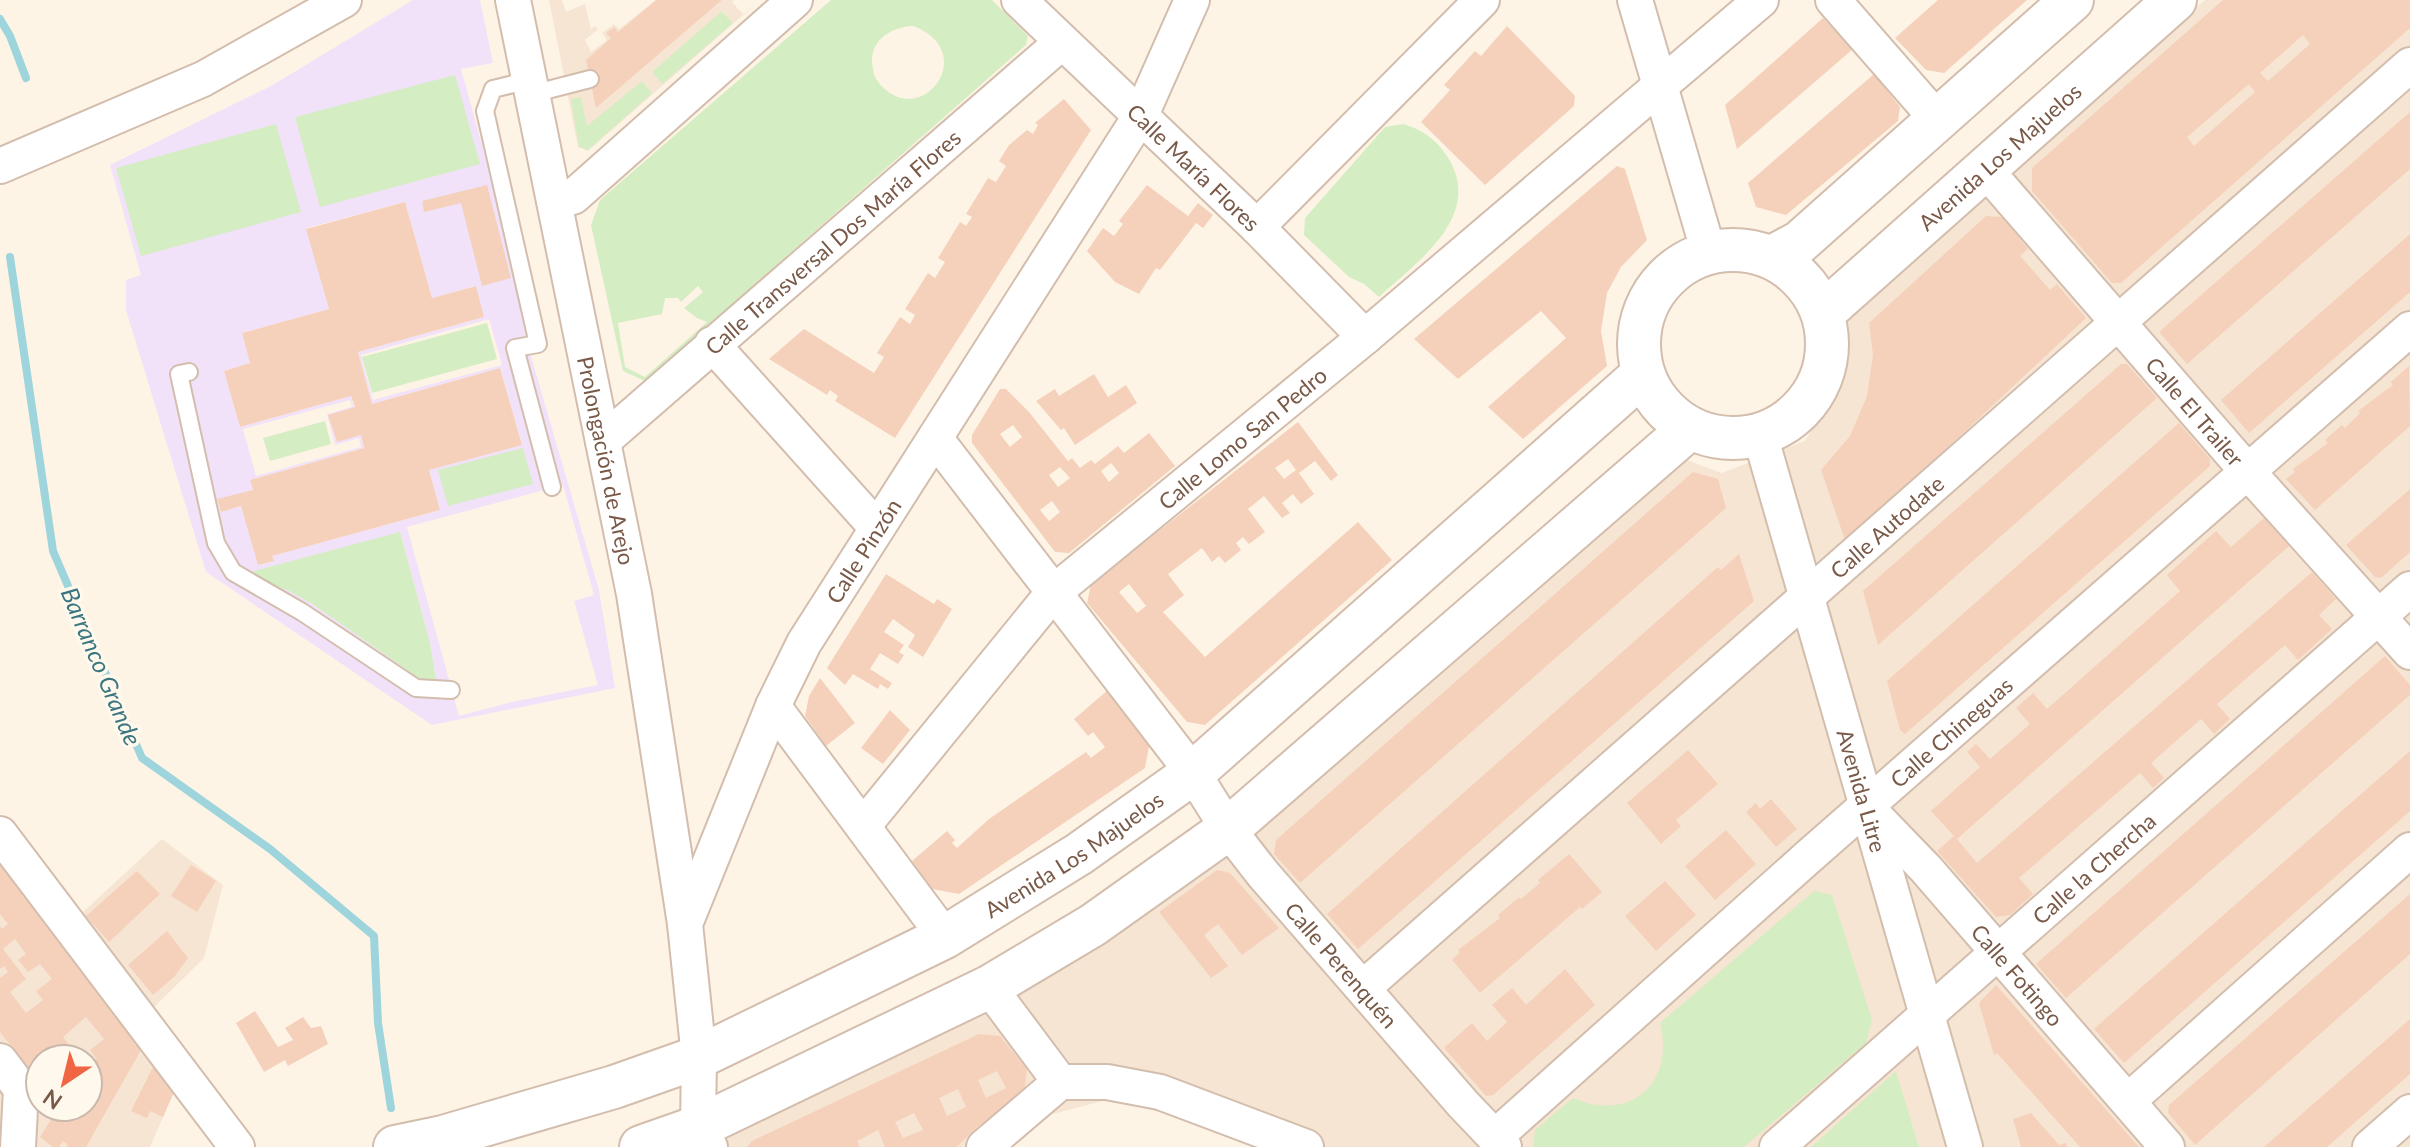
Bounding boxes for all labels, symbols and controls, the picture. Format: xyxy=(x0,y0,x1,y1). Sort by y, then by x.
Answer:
street label: Avenida Los Majuelos xyxy=(1912,77,2086,236)
street label: Calle María Flores xyxy=(1122,98,1266,236)
street label: Calle Transversal Dos María Flores xyxy=(699,123,966,360)
street label: Calle El Trailer xyxy=(2140,351,2250,471)
street label: Prolongación de Arejo xyxy=(572,354,641,567)
street label: Calle Lomo San Pedro xyxy=(1153,361,1332,515)
street label: Calle Autodate xyxy=(1824,469,1949,584)
street label: Calle Pinzón xyxy=(820,493,906,608)
water label: Barranco Grande xyxy=(56,583,148,749)
street label: Calle Chineguas xyxy=(1884,671,2018,793)
street label: Avenida Litre xyxy=(1832,726,1893,855)
street label: Avenida Los Majuelos xyxy=(979,785,1168,923)
street label: Calle la Chercha xyxy=(2026,807,2161,929)
street label: Calle Perenquén xyxy=(1280,896,1404,1033)
street label: Calle Fotingo xyxy=(1966,918,2069,1031)
north arrow xyxy=(24,1043,104,1123)
text: N xyxy=(38,1084,67,1116)

